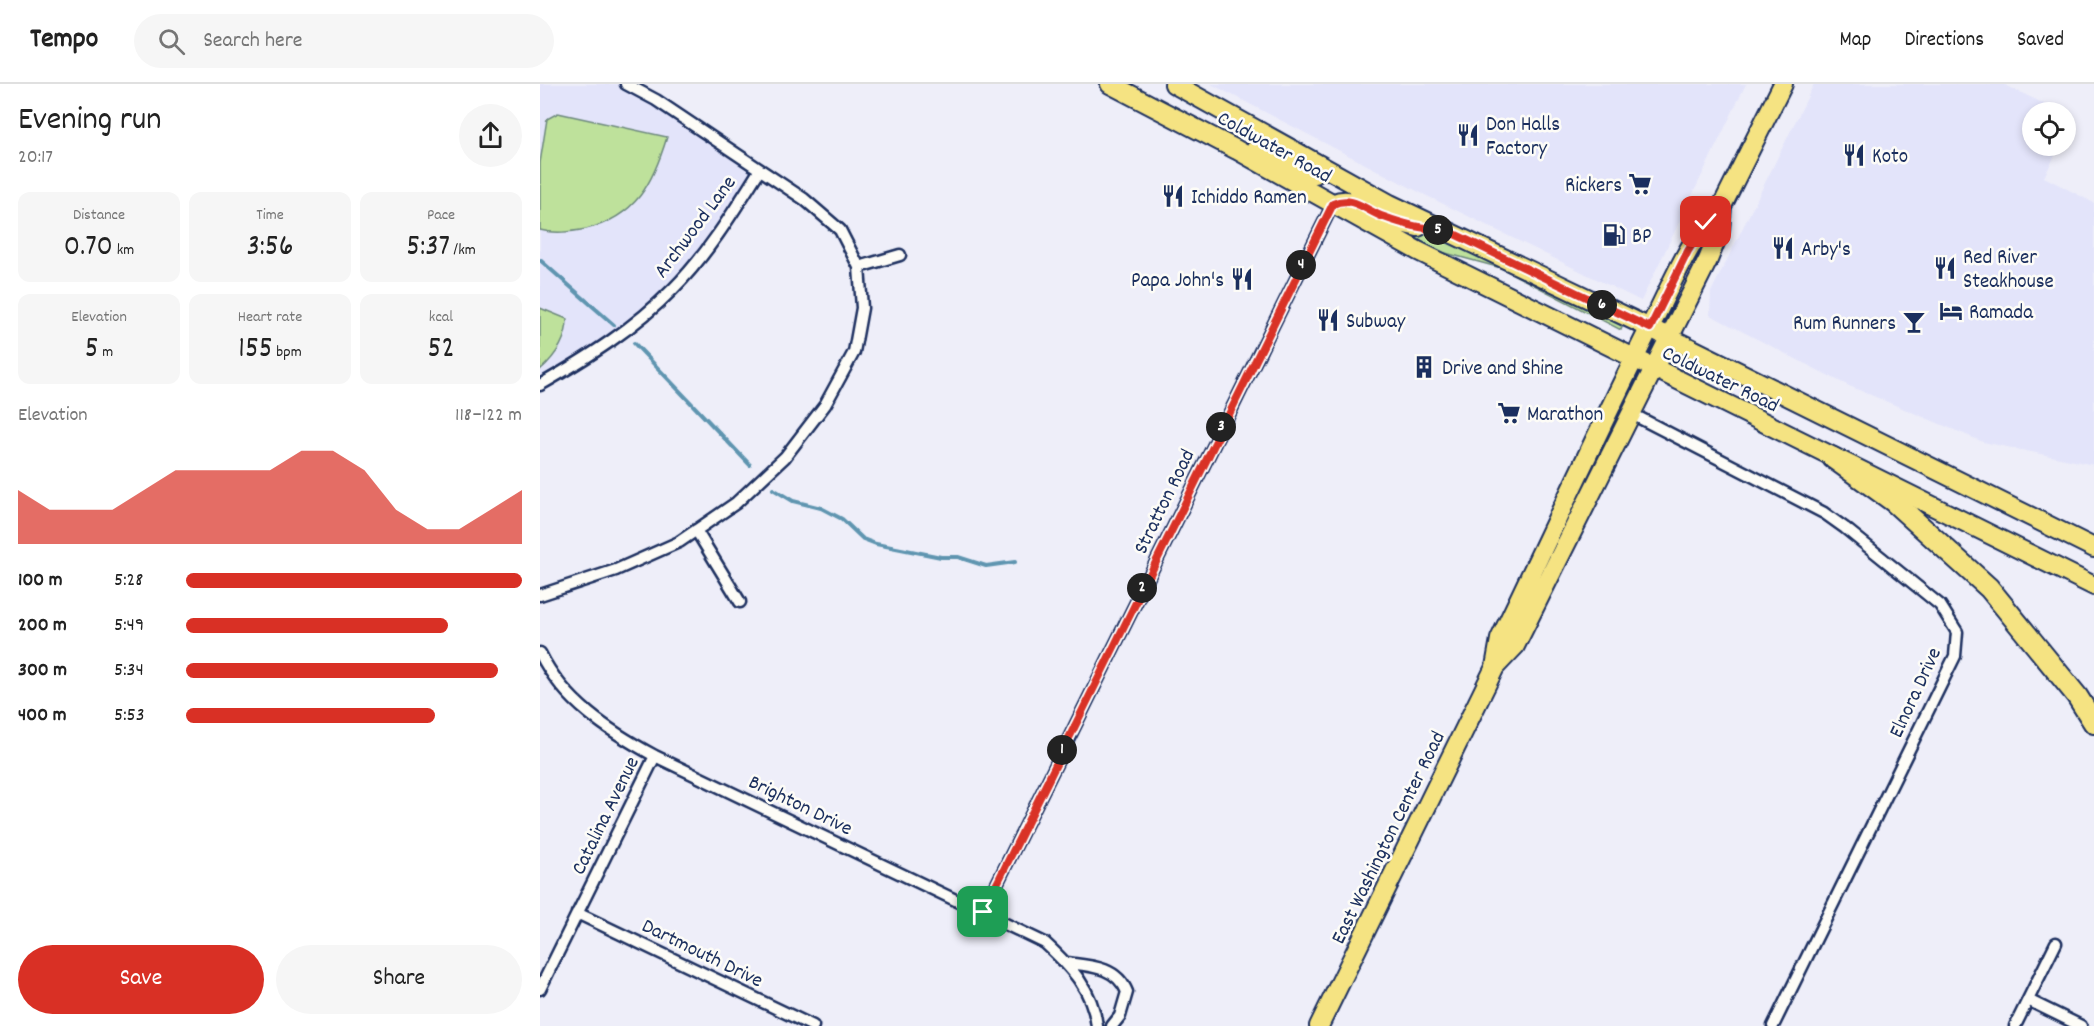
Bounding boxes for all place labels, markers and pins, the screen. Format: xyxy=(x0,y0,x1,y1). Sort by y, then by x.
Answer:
place label: Don Halls Factory xyxy=(1486,111,1560,165)
restaurant icon: Don Halls Factory xyxy=(1455,122,1481,148)
restaurant icon: Koto xyxy=(1841,142,1867,168)
place label: Koto xyxy=(1872,143,1908,173)
supermarket icon: Rickers xyxy=(1627,171,1653,197)
place label: Rickers xyxy=(1565,172,1622,202)
restaurant icon: Ichiddo Ramen xyxy=(1160,183,1186,209)
place label: Ichiddo Ramen xyxy=(1191,184,1307,214)
pin xyxy=(1680,196,1731,247)
pin: 5 xyxy=(1423,215,1453,245)
fuel station icon: BP xyxy=(1601,222,1627,248)
place label: BP xyxy=(1632,223,1652,253)
restaurant icon: Arby's xyxy=(1770,235,1796,261)
place label: Arby's xyxy=(1801,236,1851,266)
place label: Red River Steakhouse xyxy=(1963,244,2054,298)
pin: 4 xyxy=(1286,250,1316,280)
restaurant icon: Red River Steakhouse xyxy=(1932,255,1958,281)
restaurant icon: Papa John's xyxy=(1229,266,1255,292)
place label: Papa John's xyxy=(1131,267,1224,297)
pin: 6 xyxy=(1587,290,1617,320)
hotel icon: Ramada xyxy=(1938,298,1964,324)
place label: Ramada xyxy=(1969,299,2034,329)
restaurant icon: Subway xyxy=(1315,307,1341,333)
place label: Subway xyxy=(1346,308,1406,338)
bar icon: Rum Runners xyxy=(1901,309,1927,335)
place label: Rum Runners xyxy=(1793,310,1896,340)
building icon: Drive and Shine xyxy=(1411,354,1437,380)
place label: Drive and Shine xyxy=(1442,355,1563,385)
supermarket icon: Marathon xyxy=(1496,400,1522,426)
place label: Marathon xyxy=(1527,401,1603,431)
pin: 3 xyxy=(1206,412,1236,442)
pin: 2 xyxy=(1127,573,1157,603)
pin: 1 xyxy=(1047,735,1077,765)
pin xyxy=(957,886,1008,937)

